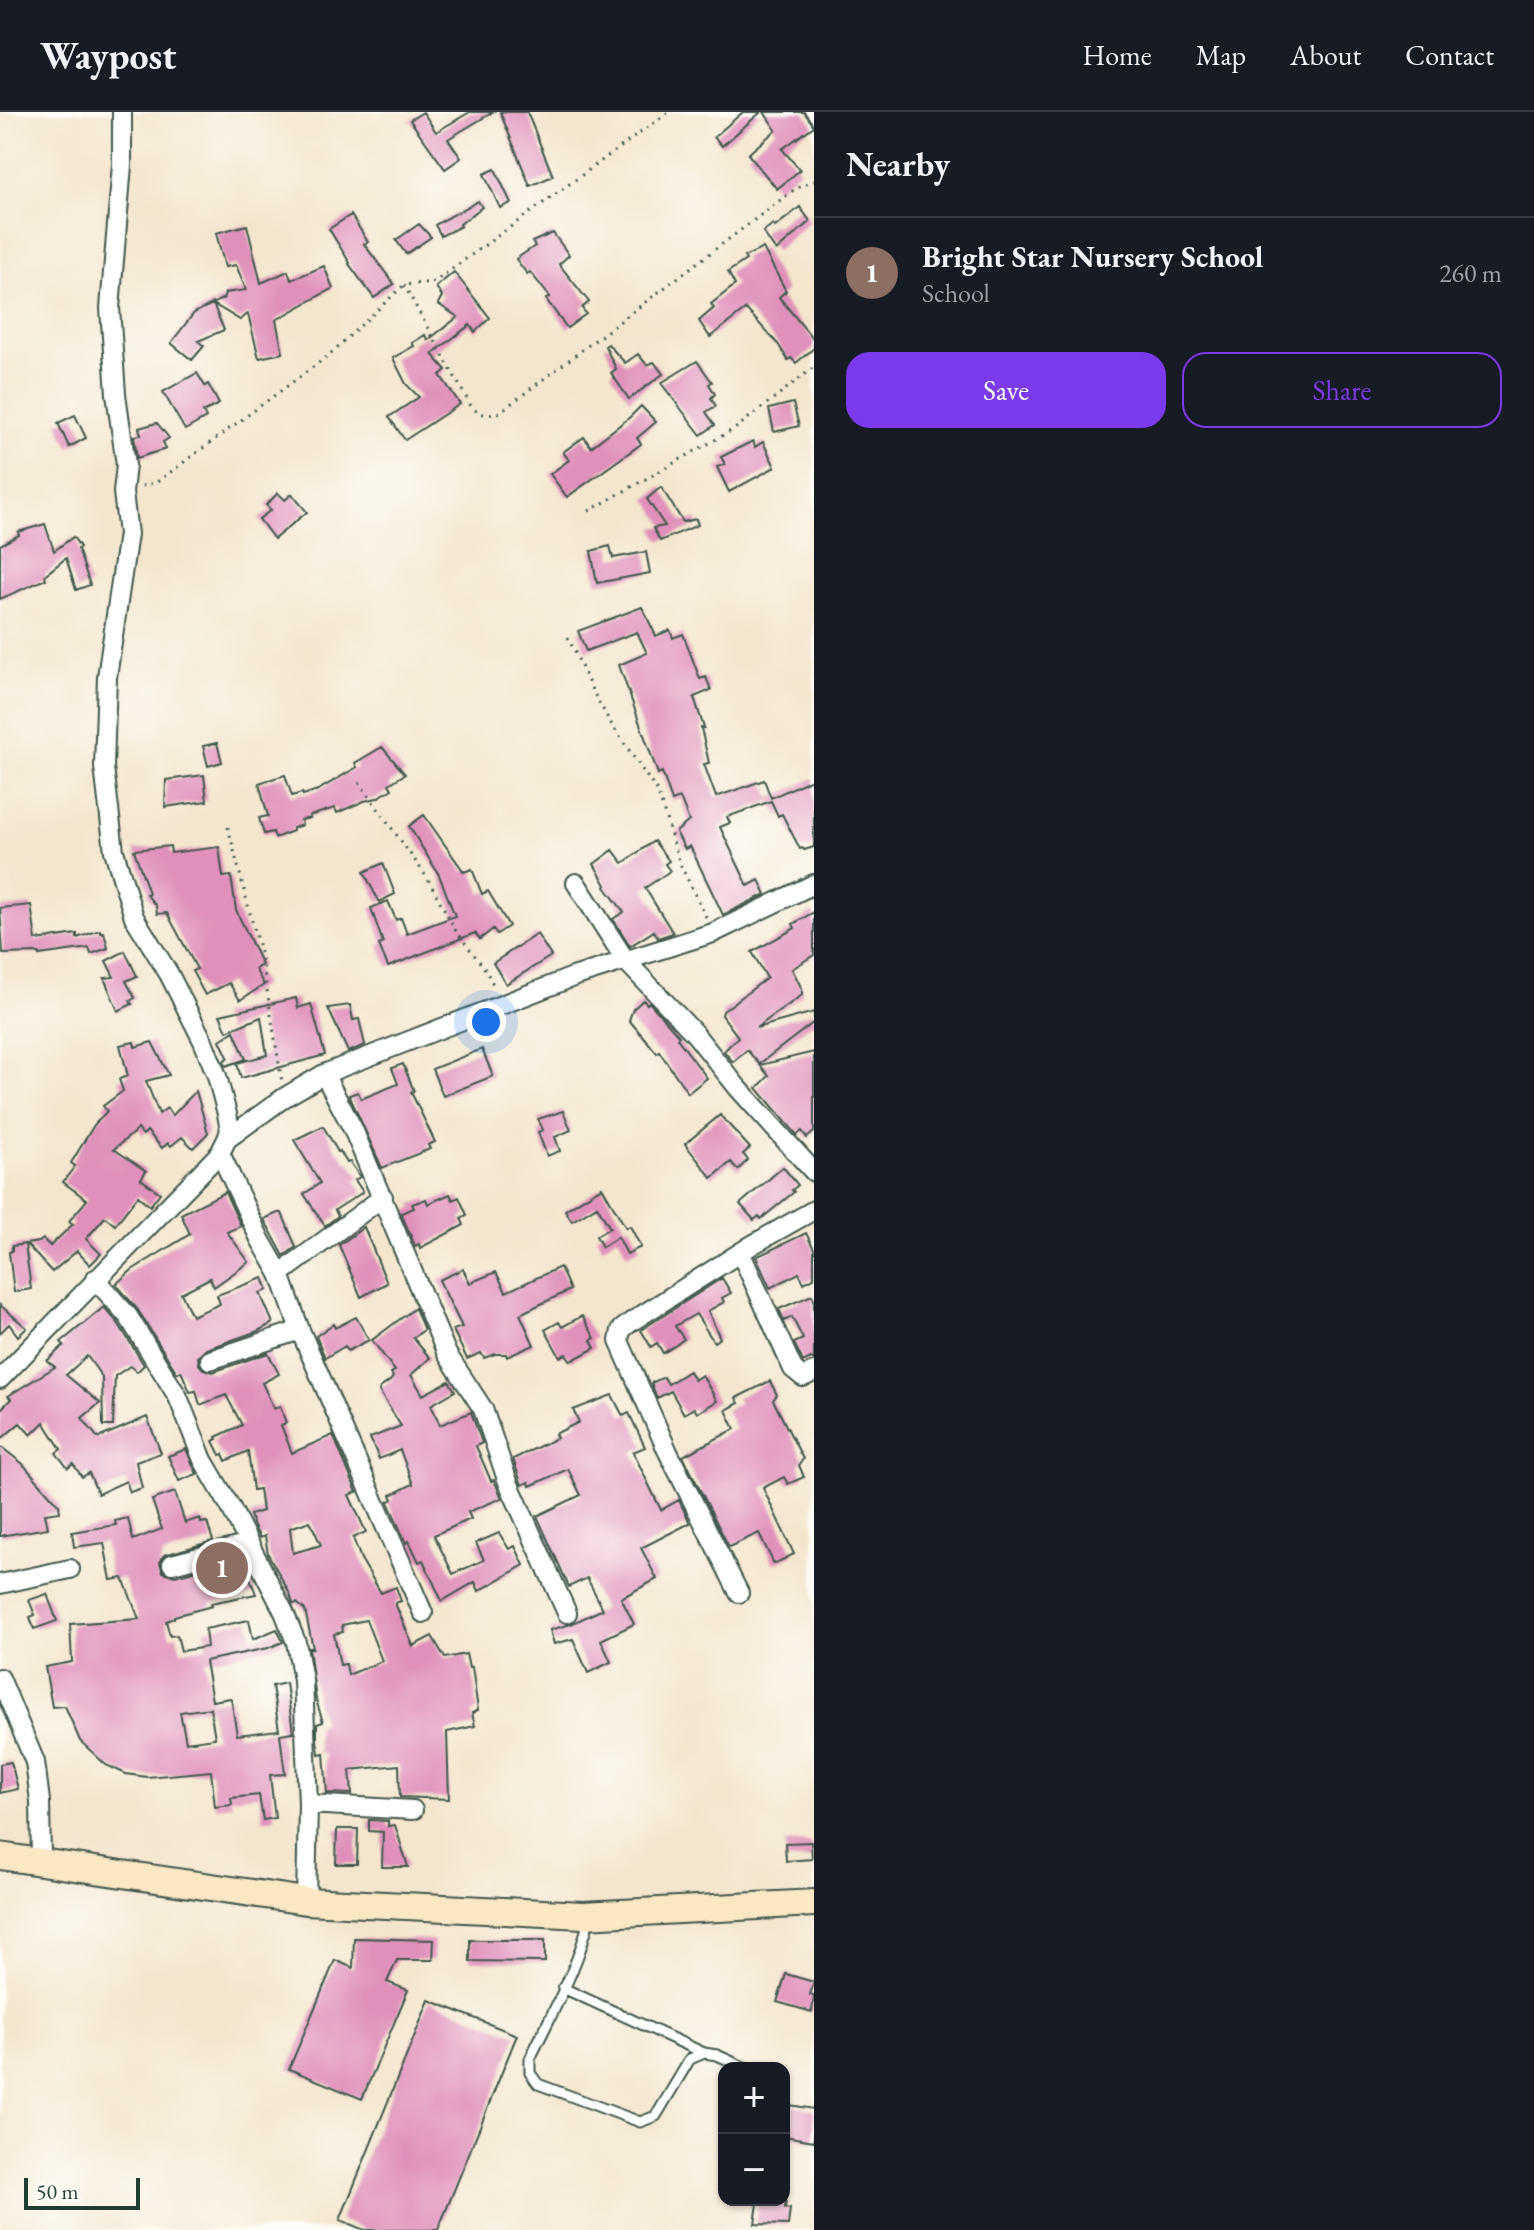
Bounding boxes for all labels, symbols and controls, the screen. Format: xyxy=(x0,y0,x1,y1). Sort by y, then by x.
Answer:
text: Waypost xyxy=(40,31,177,80)
text: Home xyxy=(1082,37,1152,73)
text: Map xyxy=(1196,37,1246,73)
text: About xyxy=(1290,37,1361,73)
text: Contact xyxy=(1405,37,1494,73)
text: Nearby xyxy=(846,142,950,186)
text: Bright Star Nursery School xyxy=(922,237,1263,276)
text: 1 xyxy=(865,256,879,290)
text: 260 m xyxy=(1439,256,1502,290)
text: School xyxy=(922,276,990,310)
button: Save xyxy=(846,352,1166,428)
button: Share xyxy=(1182,352,1502,428)
your location xyxy=(466,1002,506,1042)
pin: 1 xyxy=(196,1538,248,1598)
map controls xyxy=(718,2062,790,2206)
button: + xyxy=(718,2062,790,2134)
button: − xyxy=(718,2134,790,2206)
scale bar xyxy=(24,2174,140,2210)
text: 50 m xyxy=(36,2177,79,2206)

